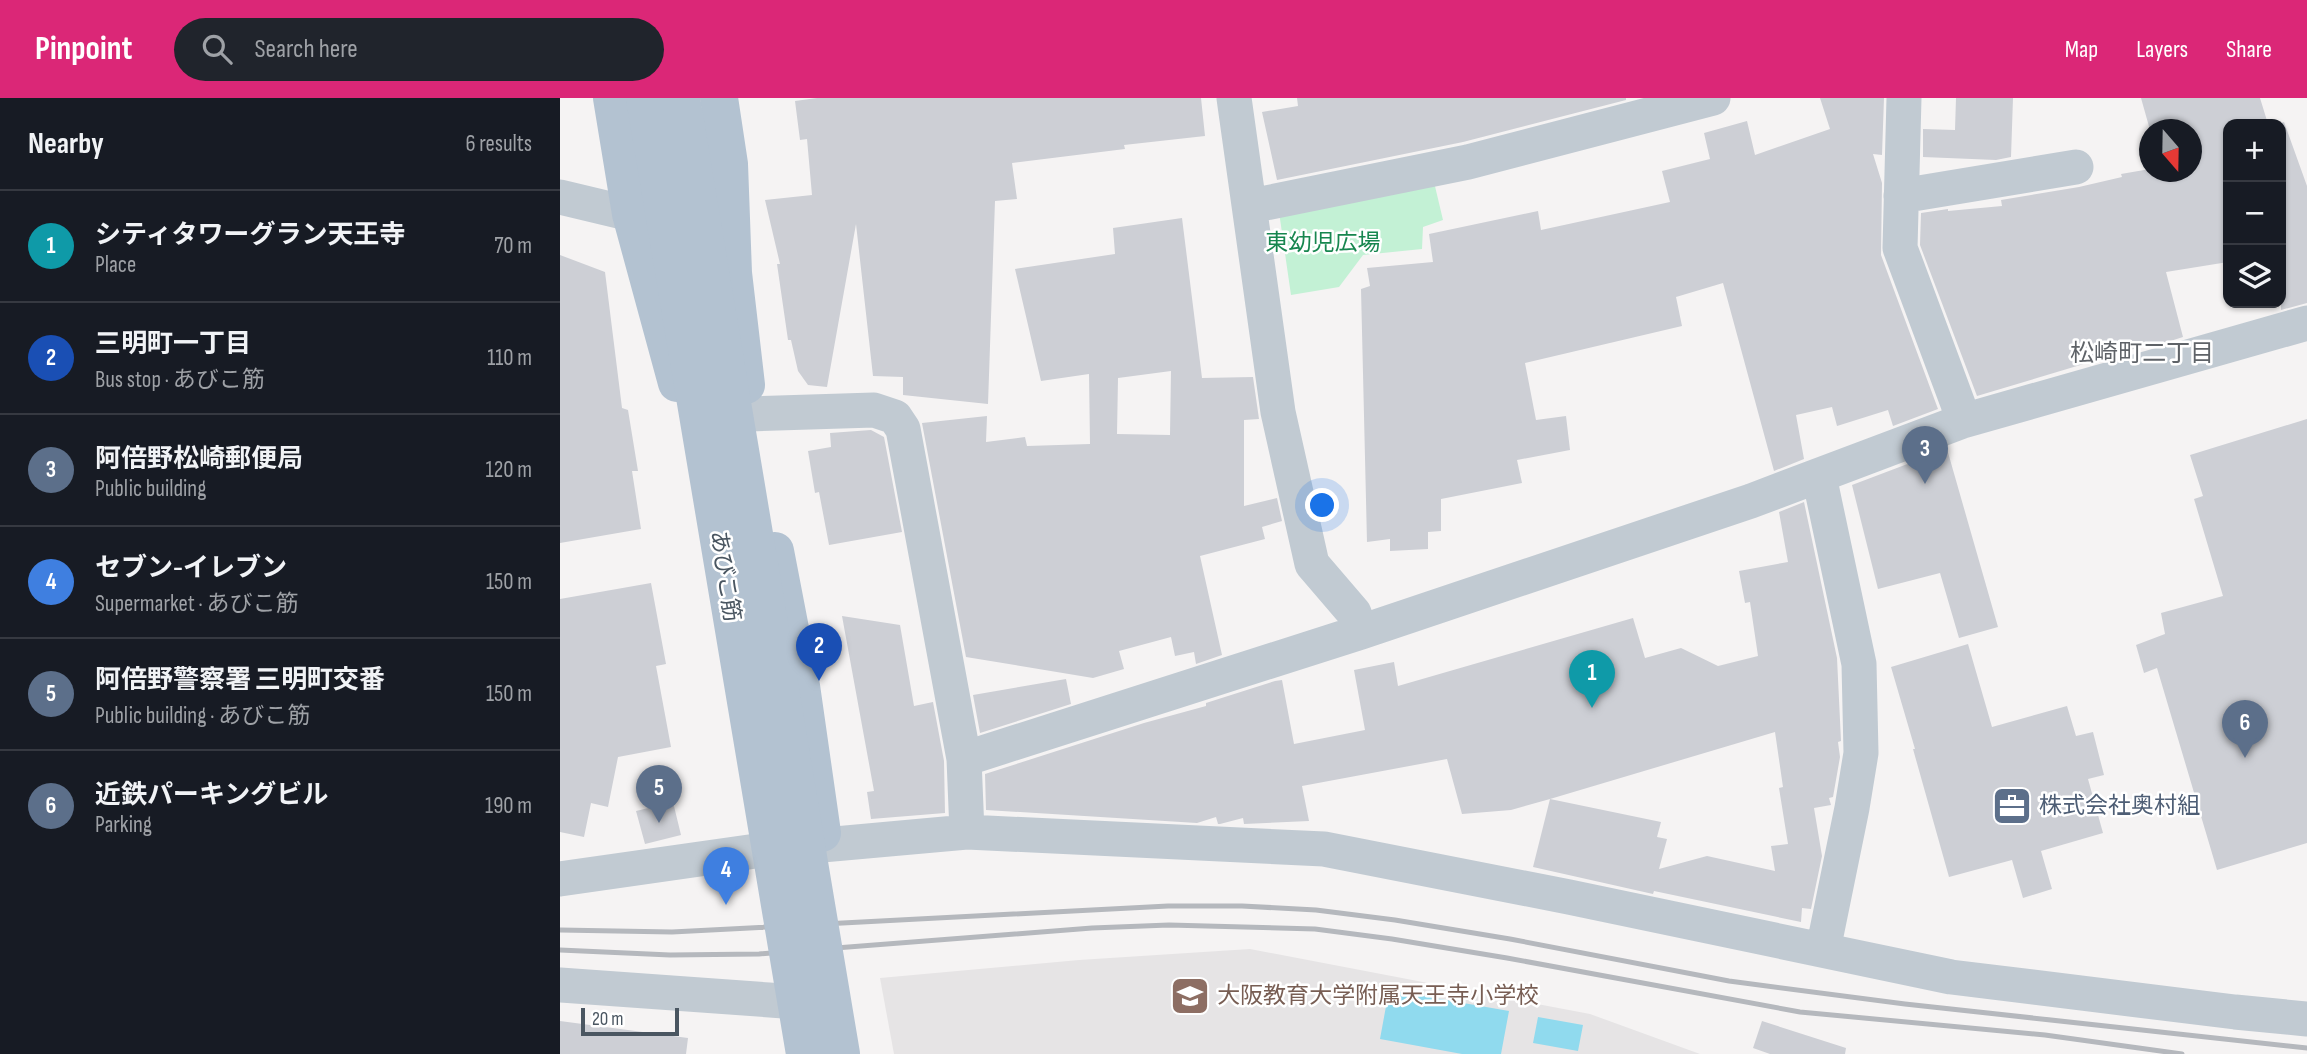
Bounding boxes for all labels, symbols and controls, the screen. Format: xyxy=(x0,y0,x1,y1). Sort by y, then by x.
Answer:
search box xyxy=(174,18,664,81)
text: Pinpoint xyxy=(35,29,132,69)
icon: search xyxy=(198,30,236,68)
text: Search here xyxy=(254,34,358,65)
text: Map xyxy=(2065,35,2098,64)
text: Layers xyxy=(2136,35,2188,64)
text: Share xyxy=(2226,35,2272,64)
north arrow xyxy=(2139,119,2202,182)
map controls xyxy=(2223,119,2286,308)
button: + xyxy=(2223,119,2286,182)
text: Nearby xyxy=(28,126,104,162)
text: 6 results xyxy=(466,130,532,158)
button: − xyxy=(2223,182,2286,245)
text: シティタワーグラン天王寺 xyxy=(95,220,405,251)
park label: 東幼児広場 xyxy=(1266,229,1381,257)
text: 1 xyxy=(46,232,56,260)
text: 70 m xyxy=(494,232,532,260)
button: layers xyxy=(2223,245,2286,308)
text: Place xyxy=(95,251,136,279)
text: 三明町一丁目 xyxy=(95,329,251,360)
district label: 松崎町二丁目 xyxy=(2070,339,2214,368)
text: 2 xyxy=(46,344,56,372)
text: 110 m xyxy=(487,344,532,372)
text: Bus stop · あびこ筋 xyxy=(95,366,265,394)
pin: 3 xyxy=(1902,426,1948,484)
text: 阿倍野松崎郵便局 xyxy=(95,444,303,475)
text: 3 xyxy=(46,456,56,484)
text: 120 m xyxy=(486,456,532,484)
text: Public building xyxy=(95,475,206,503)
your location xyxy=(1305,488,1339,522)
street label: あびこ筋 xyxy=(704,528,746,624)
text: セブン-イレブン xyxy=(95,553,287,584)
text: 4 xyxy=(46,568,56,596)
text: 150 m xyxy=(486,568,532,596)
text: Supermarket · あびこ筋 xyxy=(95,590,299,618)
pin: 2 xyxy=(796,623,842,681)
pin: 1 xyxy=(1569,650,1615,708)
text: 阿倍野警察署 三明町交番 xyxy=(95,665,385,696)
text: 5 xyxy=(46,680,56,708)
text: 150 m xyxy=(486,680,532,708)
pin: 6 xyxy=(2222,700,2268,758)
text: Public building · あびこ筋 xyxy=(95,702,310,730)
pin: 5 xyxy=(636,765,682,823)
text: 近鉄パーキングビル xyxy=(95,780,328,811)
office icon: 株式会社奥村組 xyxy=(1991,785,2033,827)
text: 6 xyxy=(46,792,56,820)
text: 190 m xyxy=(485,792,532,820)
place label: 株式会社奥村組 xyxy=(2039,792,2200,820)
text: Parking xyxy=(95,811,152,839)
pin: 4 xyxy=(703,847,749,905)
school or university icon: 大阪教育大学附属天王寺小学校 xyxy=(1169,975,1211,1017)
place label: 大阪教育大学附属天王寺小学校 xyxy=(1217,982,1539,1010)
scale bar xyxy=(581,1005,679,1037)
text: 20 m xyxy=(592,1008,624,1031)

